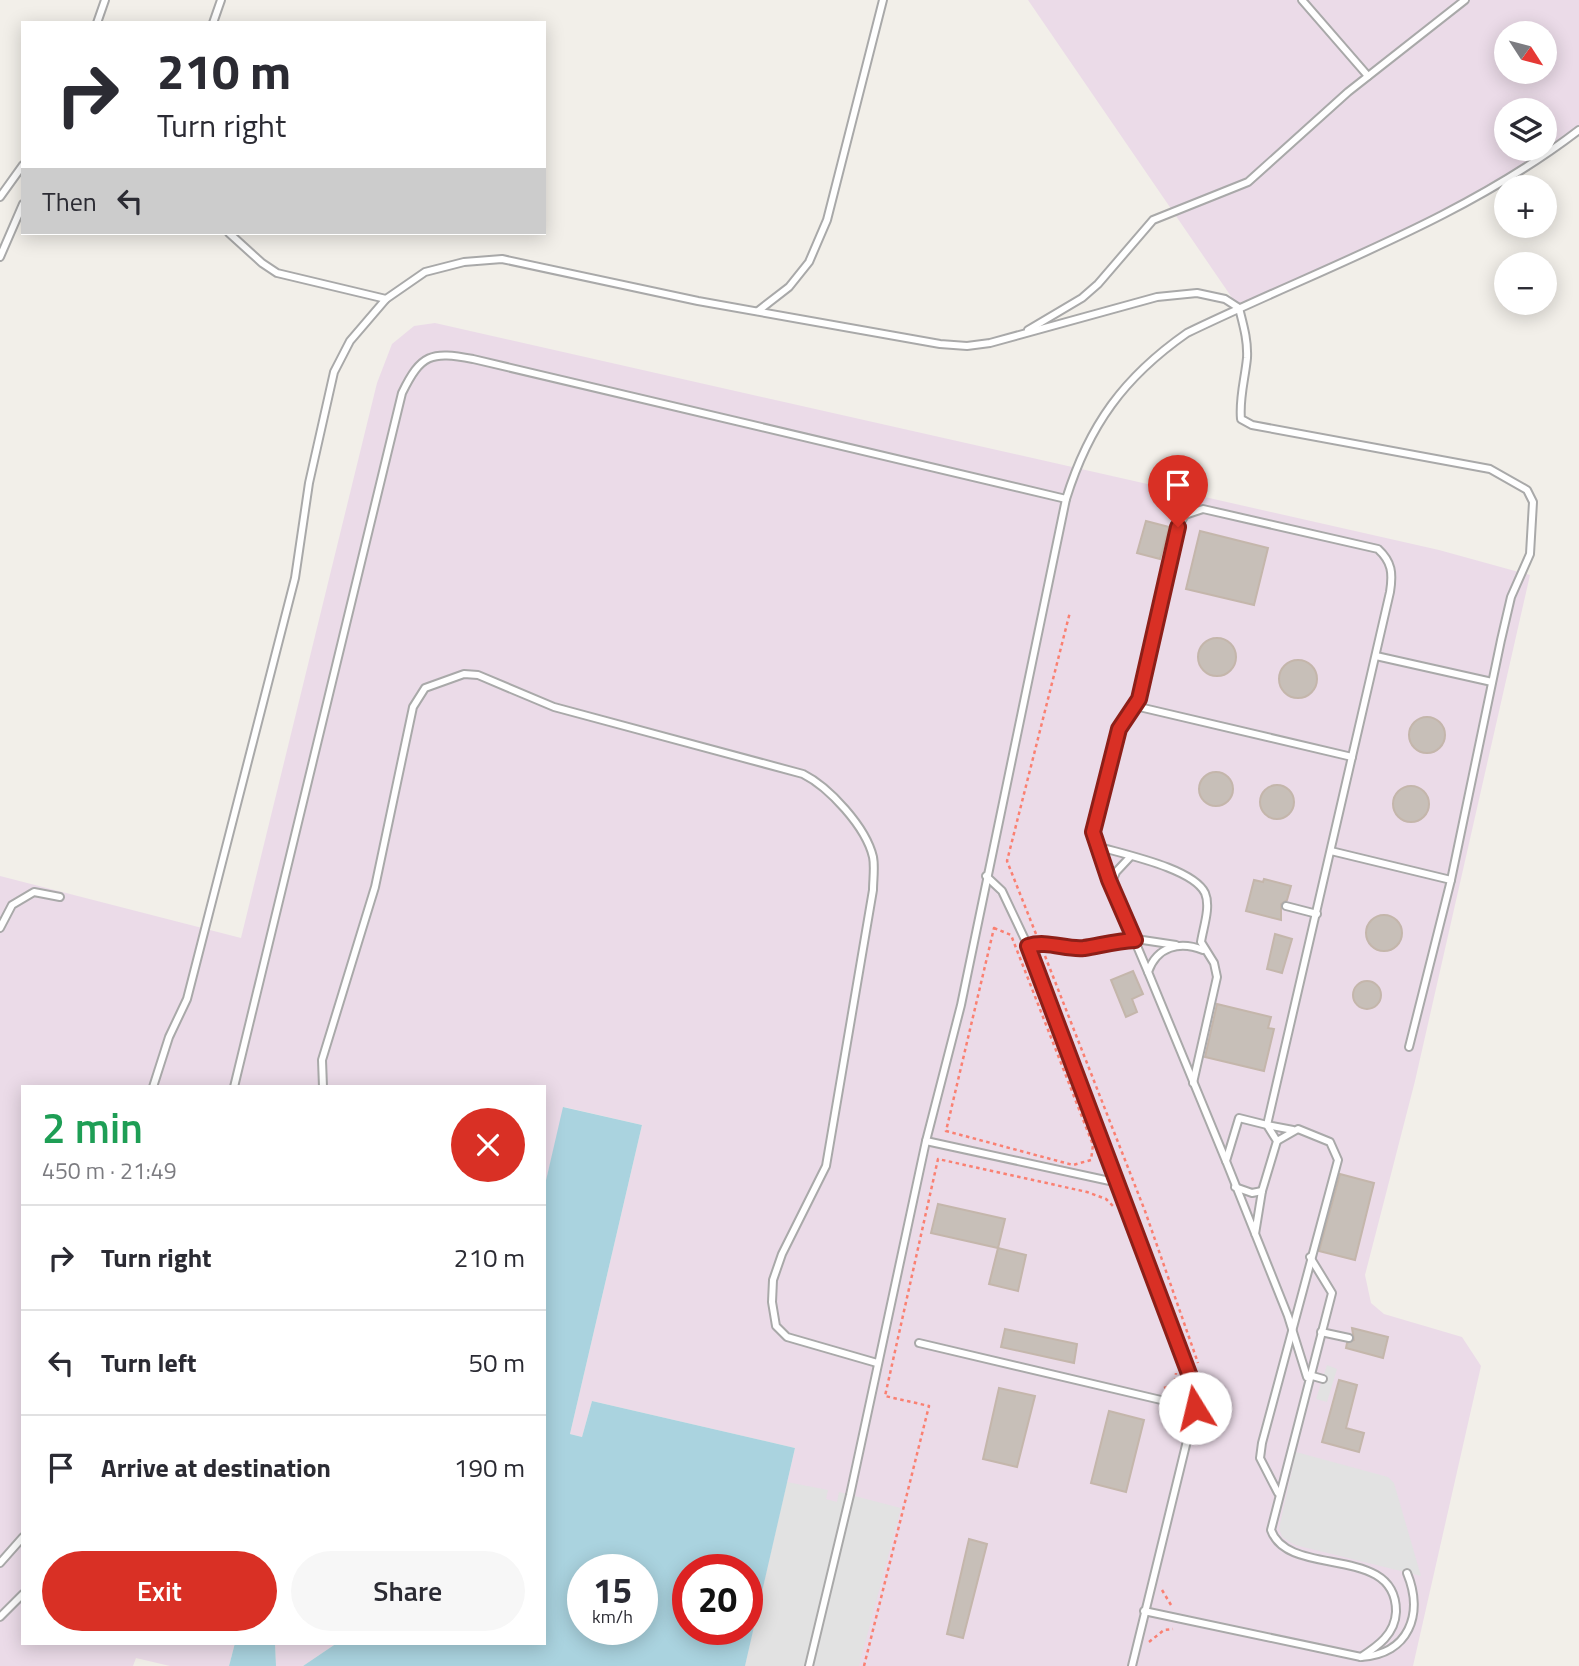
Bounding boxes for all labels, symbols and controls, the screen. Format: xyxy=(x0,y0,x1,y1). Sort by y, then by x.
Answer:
north arrow xyxy=(1494,21,1558,84)
map controls xyxy=(1494,21,1557,315)
text: 210 m xyxy=(157,33,291,108)
icon: right xyxy=(42,49,133,140)
button: layers xyxy=(1494,98,1557,161)
text: Turn right xyxy=(157,101,286,149)
button: + xyxy=(1494,175,1557,238)
text: Then xyxy=(42,182,97,221)
icon: left xyxy=(111,182,149,220)
button: − xyxy=(1494,252,1557,315)
pin xyxy=(1148,455,1208,527)
icon: arrive xyxy=(1159,466,1197,504)
text: 2 min xyxy=(42,1095,143,1159)
button: close xyxy=(451,1108,525,1182)
text: 450 m · 21:49 xyxy=(42,1153,177,1188)
text: Turn right xyxy=(101,1238,212,1277)
text: 210 m xyxy=(454,1238,525,1277)
icon: right xyxy=(42,1239,80,1277)
text: Turn left xyxy=(101,1343,196,1382)
text: 50 m xyxy=(468,1343,525,1382)
icon: left xyxy=(42,1344,80,1382)
position arrow xyxy=(1158,1371,1232,1445)
text: Arrive at destination xyxy=(101,1448,331,1487)
text: 190 m xyxy=(454,1448,525,1487)
icon: arrive xyxy=(42,1449,80,1487)
button: Exit xyxy=(42,1551,277,1631)
button: Share xyxy=(291,1551,525,1631)
speed limit sign: 20 xyxy=(672,1554,763,1645)
text: 15 xyxy=(593,1563,632,1617)
text: km/h xyxy=(592,1603,633,1630)

